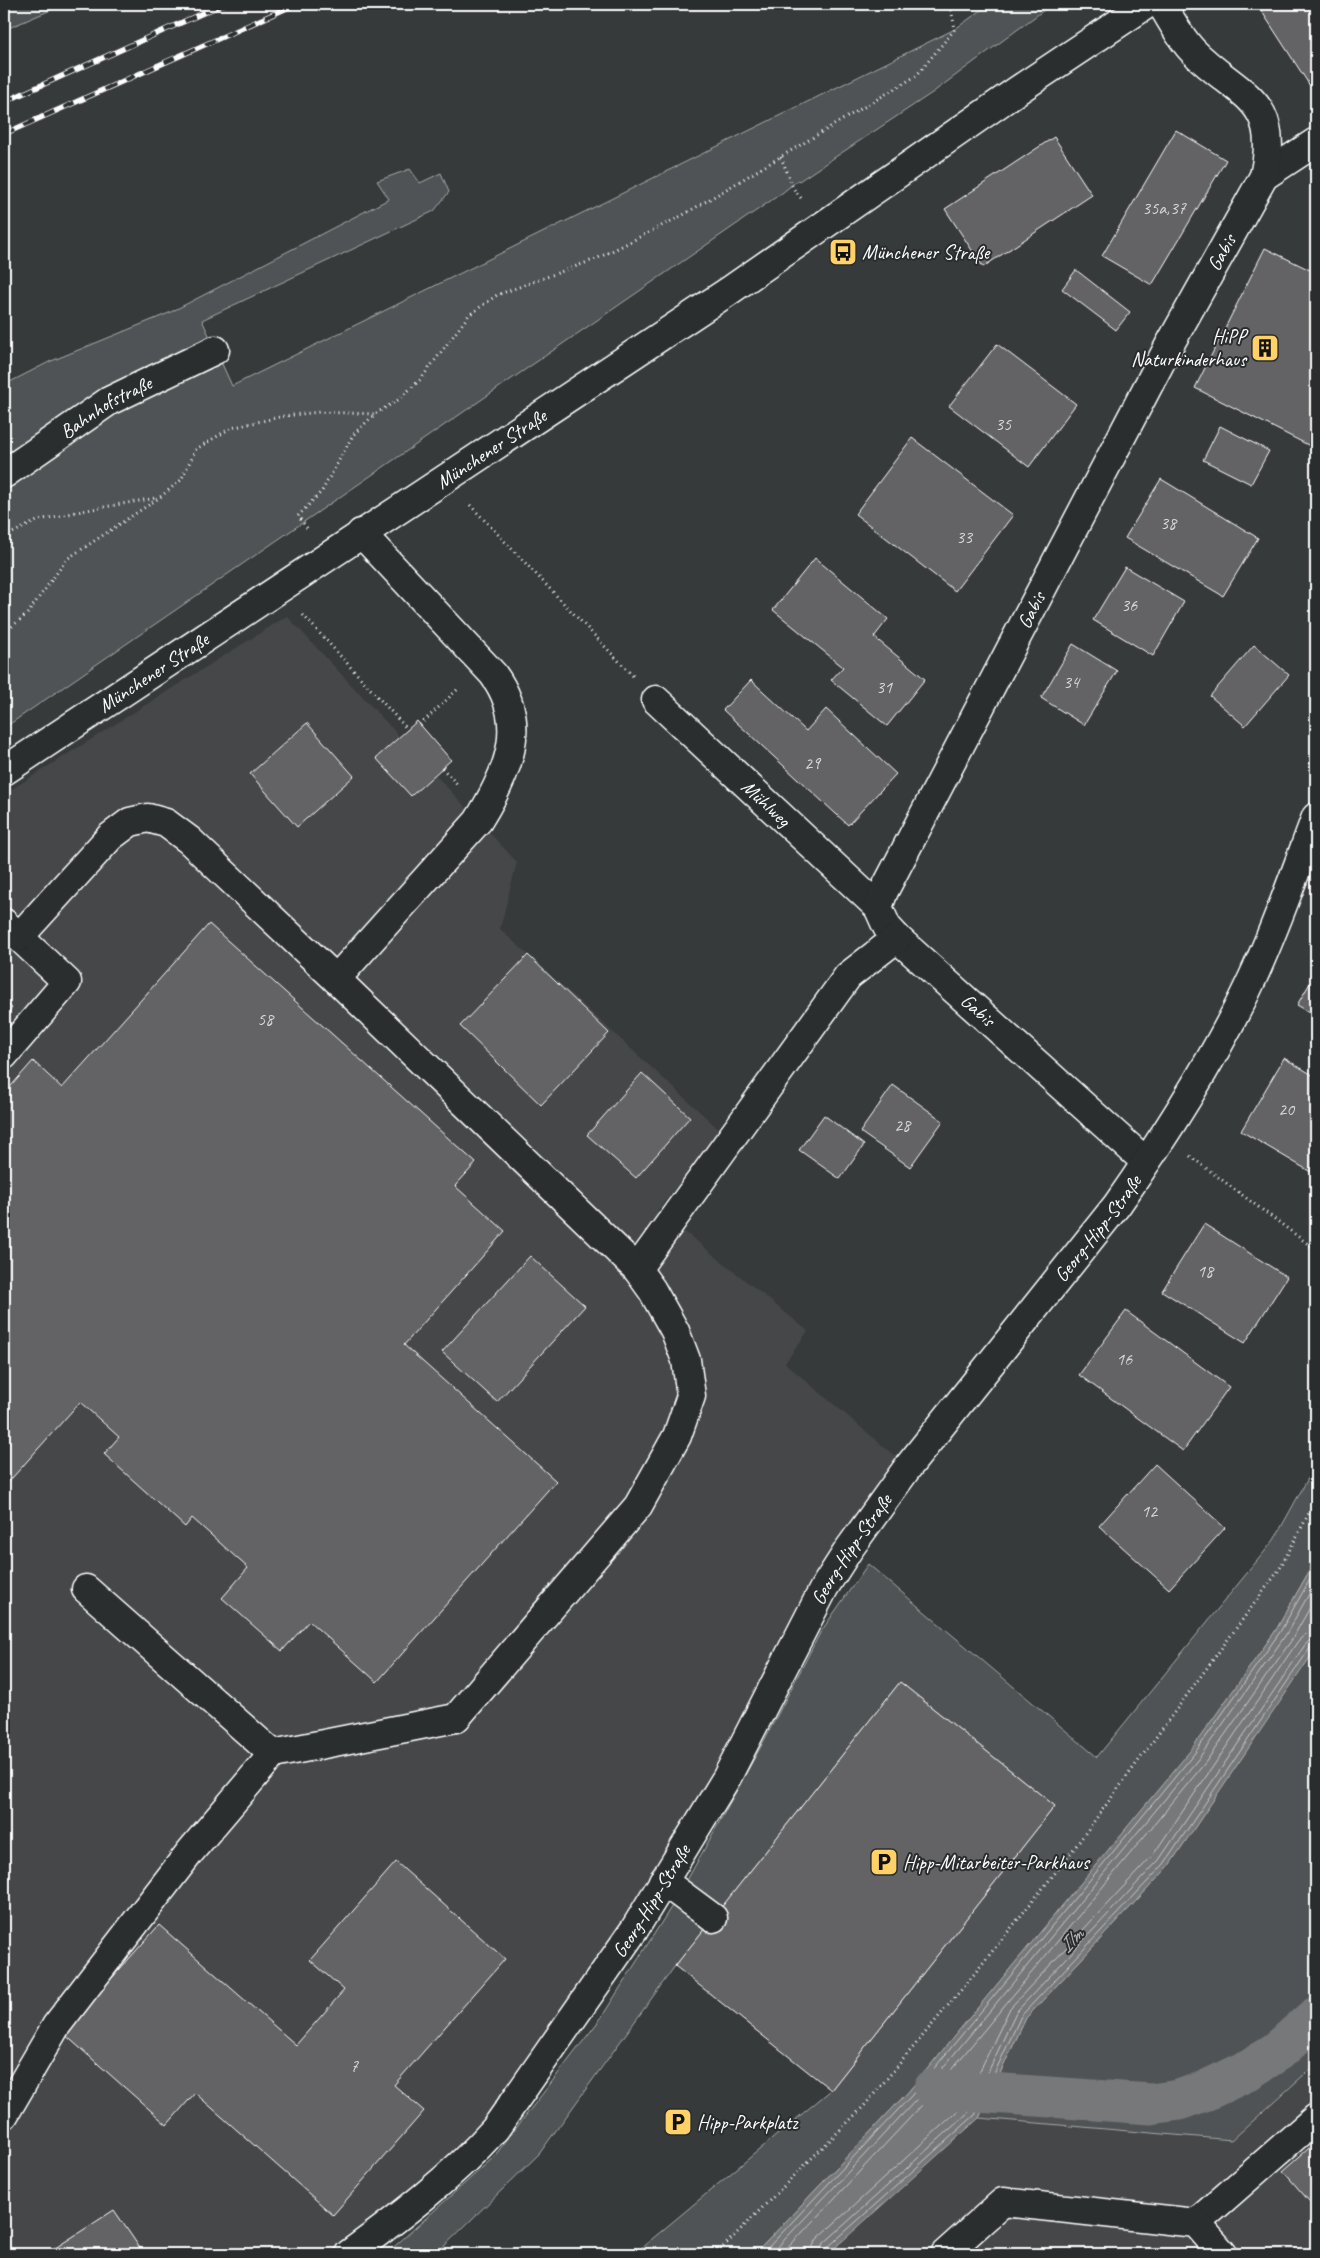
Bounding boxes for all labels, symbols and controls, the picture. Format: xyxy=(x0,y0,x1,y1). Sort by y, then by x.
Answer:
house number: 35a,37 xyxy=(1142,197,1187,219)
street label: Gabis xyxy=(1201,228,1242,275)
bus stop icon: Münchener Straße xyxy=(828,237,858,267)
place label: Münchener Straße xyxy=(862,240,991,265)
place label: HiPP Naturkinderhaus xyxy=(1131,324,1249,372)
building icon: HiPP Naturkinderhaus xyxy=(1250,333,1280,363)
street label: Bahnhofstraße xyxy=(55,369,157,444)
street label: Münchener Straße xyxy=(431,402,552,494)
house number: 35 xyxy=(995,413,1012,435)
house number: 38 xyxy=(1160,512,1178,534)
house number: 33 xyxy=(956,526,974,548)
street label: Gabis xyxy=(1011,585,1052,632)
house number: 36 xyxy=(1121,594,1138,616)
street label: Münchener Straße xyxy=(93,626,214,718)
house number: 34 xyxy=(1063,671,1081,693)
house number: 31 xyxy=(876,676,893,698)
house number: 29 xyxy=(804,752,822,774)
street label: Mühlweg xyxy=(737,774,797,833)
street label: Gabis xyxy=(956,988,1002,1033)
house number: 58 xyxy=(257,1008,275,1030)
house number: 20 xyxy=(1278,1098,1296,1120)
house number: 28 xyxy=(894,1114,912,1136)
street label: Georg-Hipp-Straße xyxy=(1048,1169,1147,1287)
house number: 18 xyxy=(1197,1260,1215,1282)
house number: 16 xyxy=(1116,1348,1133,1370)
street label: Georg-Hipp-Straße xyxy=(805,1488,898,1609)
house number: 12 xyxy=(1141,1500,1159,1522)
street label: Georg-Hipp-Straße xyxy=(606,1839,696,1962)
parking icon: Hipp-Mitarbeiter-Parkhaus xyxy=(869,1847,899,1877)
place label: Hipp-Mitarbeiter-Parkhaus xyxy=(903,1850,1091,1875)
water label: Ilm xyxy=(1053,1920,1091,1958)
house number: 7 xyxy=(350,2055,359,2077)
parking icon: Hipp-Parkplatz xyxy=(663,2107,693,2137)
place label: Hipp-Parkplatz xyxy=(697,2110,799,2135)

